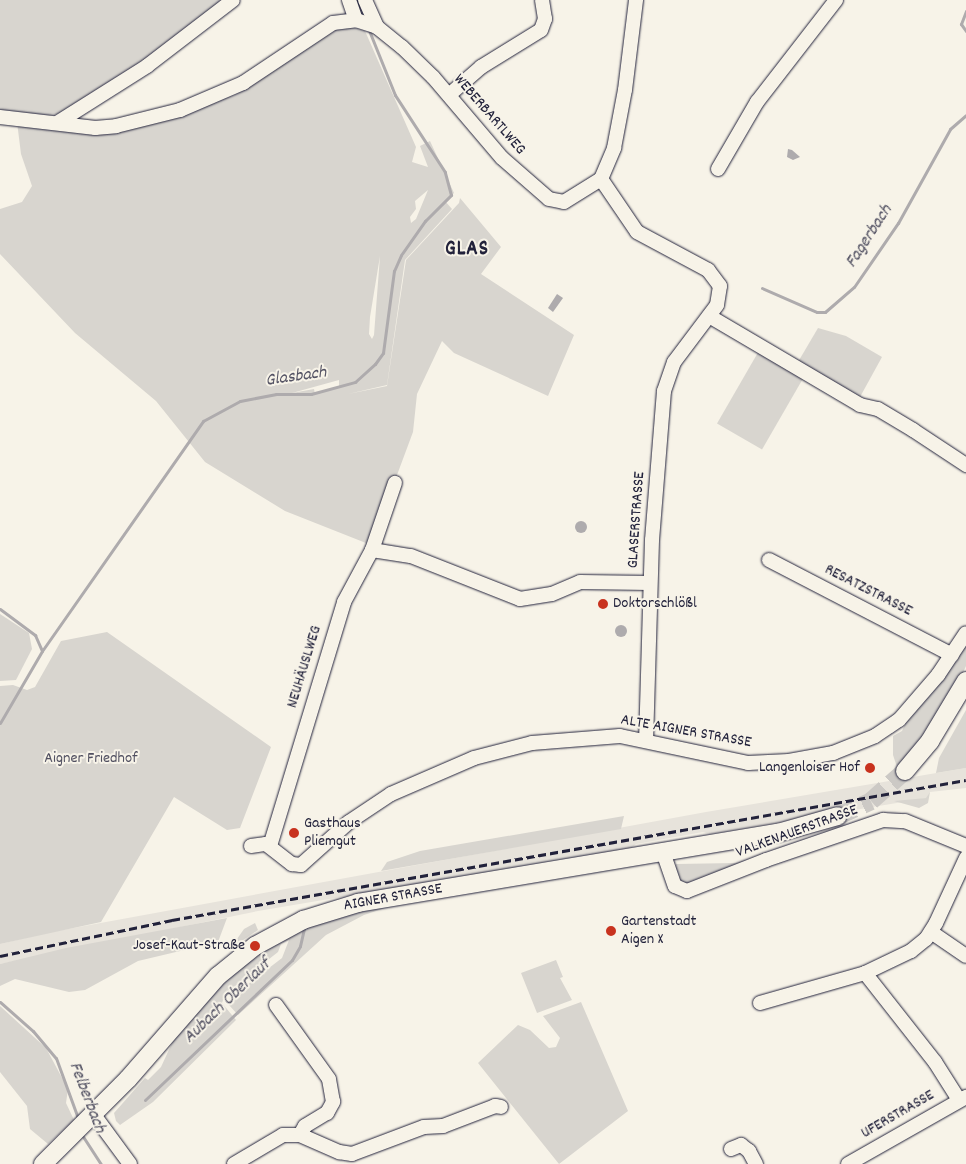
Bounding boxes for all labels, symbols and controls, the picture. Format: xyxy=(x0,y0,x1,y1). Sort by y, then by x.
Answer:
street label: WEBERBARTLWEG xyxy=(449,71,529,159)
water label: Fagerbach xyxy=(842,201,898,273)
district label: GLAS xyxy=(445,237,489,263)
water label: Glasbach xyxy=(264,363,328,393)
street label: GLASERSTRASSE xyxy=(624,471,650,569)
street label: RESATZSTRASSE xyxy=(821,561,915,621)
place label: Doktorschlößl xyxy=(613,594,697,614)
marker: Doktorschlößl xyxy=(597,598,609,610)
street label: NEUHÄUSLWEG xyxy=(283,623,327,711)
street label: ALTE AIGNER STRASSE xyxy=(619,711,753,753)
park label: Aigner Friedhof xyxy=(44,749,138,769)
place label: Langenloiser Hof xyxy=(759,758,860,778)
marker: Langenloiser Hof xyxy=(864,762,876,774)
street label: VALKENAUERSTRASSE xyxy=(733,801,861,863)
place label: Gasthaus Pliemgut xyxy=(304,814,361,852)
marker: Gasthaus Pliemgut xyxy=(288,827,300,839)
street label: AIGNER STRASSE xyxy=(342,880,444,916)
place label: Gartenstadt Aigen X xyxy=(621,912,696,950)
marker: Gartenstadt Aigen X xyxy=(605,925,617,937)
place label: Josef-Kaut-Straße xyxy=(133,936,245,956)
marker: Josef-Kaut-Straße xyxy=(249,940,261,952)
water label: Aubach Oberlauf xyxy=(180,955,276,1049)
water label: Felberbach xyxy=(63,1059,109,1137)
street label: UFERSTRASSE xyxy=(858,1086,938,1144)

